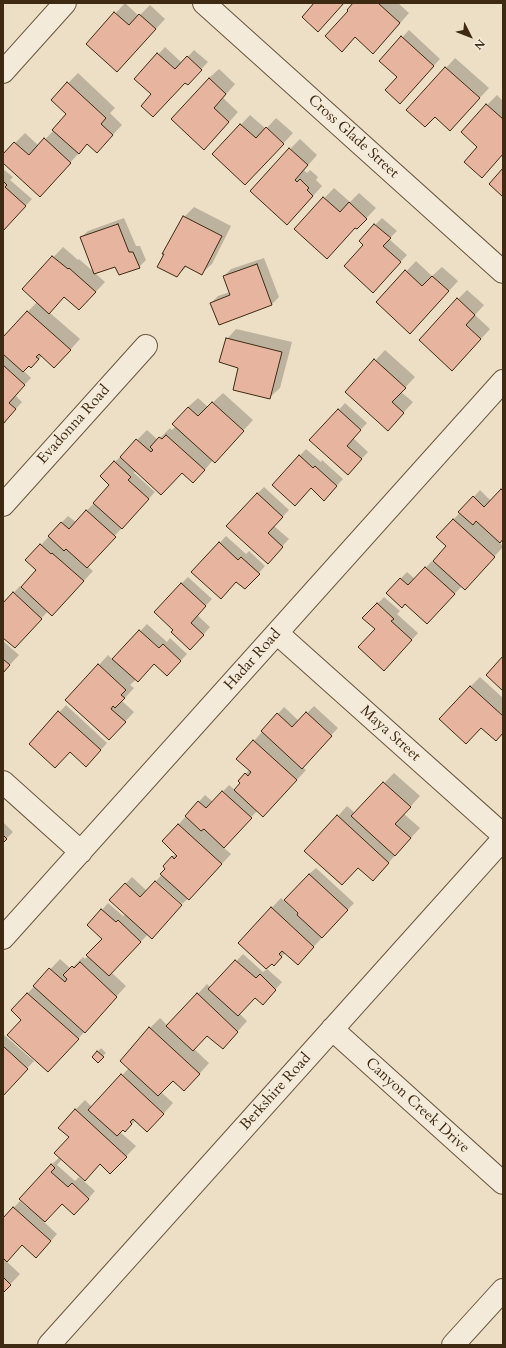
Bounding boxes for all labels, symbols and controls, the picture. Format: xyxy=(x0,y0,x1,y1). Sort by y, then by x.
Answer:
north arrow xyxy=(450,16,490,56)
text: N xyxy=(471,36,488,53)
street label: Cross Glade Street xyxy=(304,91,402,183)
street label: Evadonna Road xyxy=(34,382,114,468)
street label: Hadar Road xyxy=(221,626,285,694)
street label: Maya Street xyxy=(356,702,424,766)
street label: Berkshire Road xyxy=(237,1050,315,1134)
street label: Canyon Creek Drive xyxy=(361,1054,473,1158)

